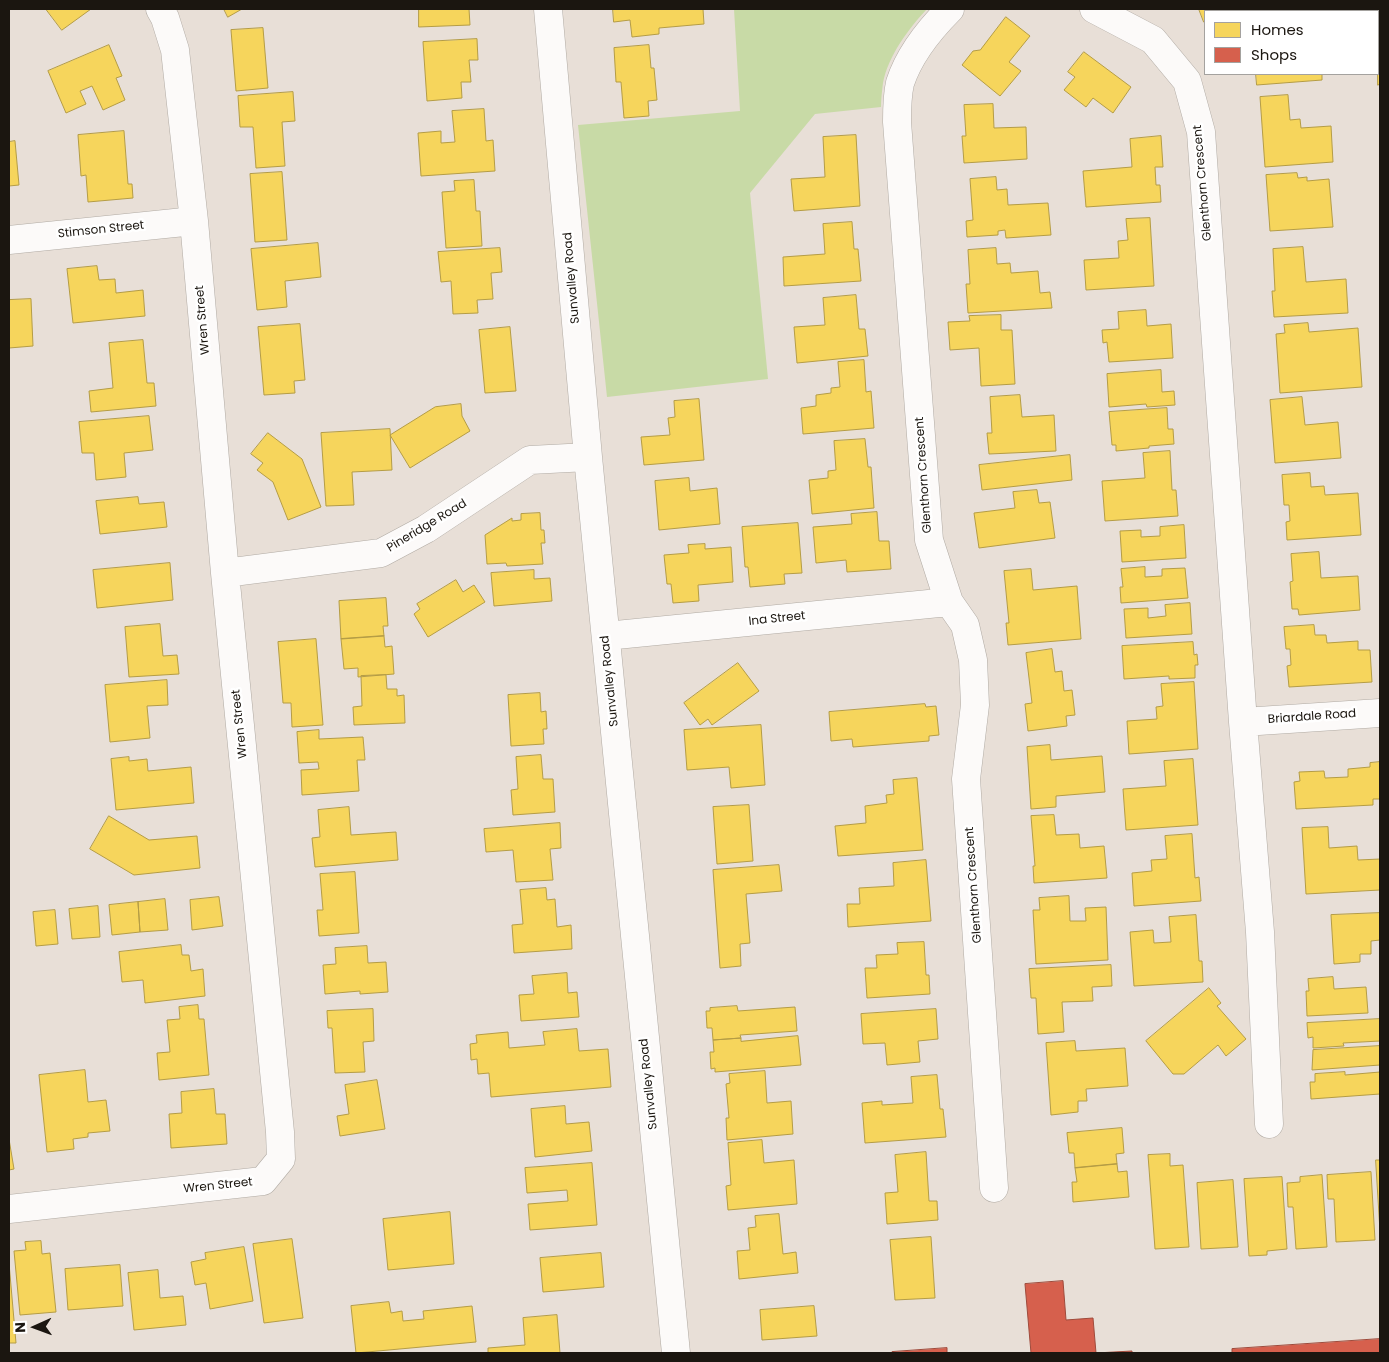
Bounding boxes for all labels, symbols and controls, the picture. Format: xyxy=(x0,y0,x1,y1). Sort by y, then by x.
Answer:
legend xyxy=(1204,10,1379,75)
text: Homes xyxy=(1251,19,1304,40)
text: Shops xyxy=(1251,44,1297,65)
street label: Glenthorn Crescent xyxy=(1191,124,1215,242)
street label: Stimson Street xyxy=(57,218,145,242)
street label: Sunvalley Road xyxy=(561,232,583,324)
street label: Wren Street xyxy=(193,285,213,355)
street label: Glenthorn Crescent xyxy=(913,416,935,534)
street label: Pineridge Road xyxy=(384,497,470,555)
street label: Ina Street xyxy=(748,609,806,629)
street label: Sunvalley Road xyxy=(598,635,622,727)
street label: Wren Street xyxy=(229,689,251,759)
street label: Briardale Road xyxy=(1267,707,1357,727)
street label: Glenthorn Crescent xyxy=(963,826,985,944)
street label: Sunvalley Road xyxy=(637,1038,661,1130)
street label: Wren Street xyxy=(183,1175,253,1197)
north arrow xyxy=(10,1302,60,1352)
text: N xyxy=(10,1322,30,1333)

